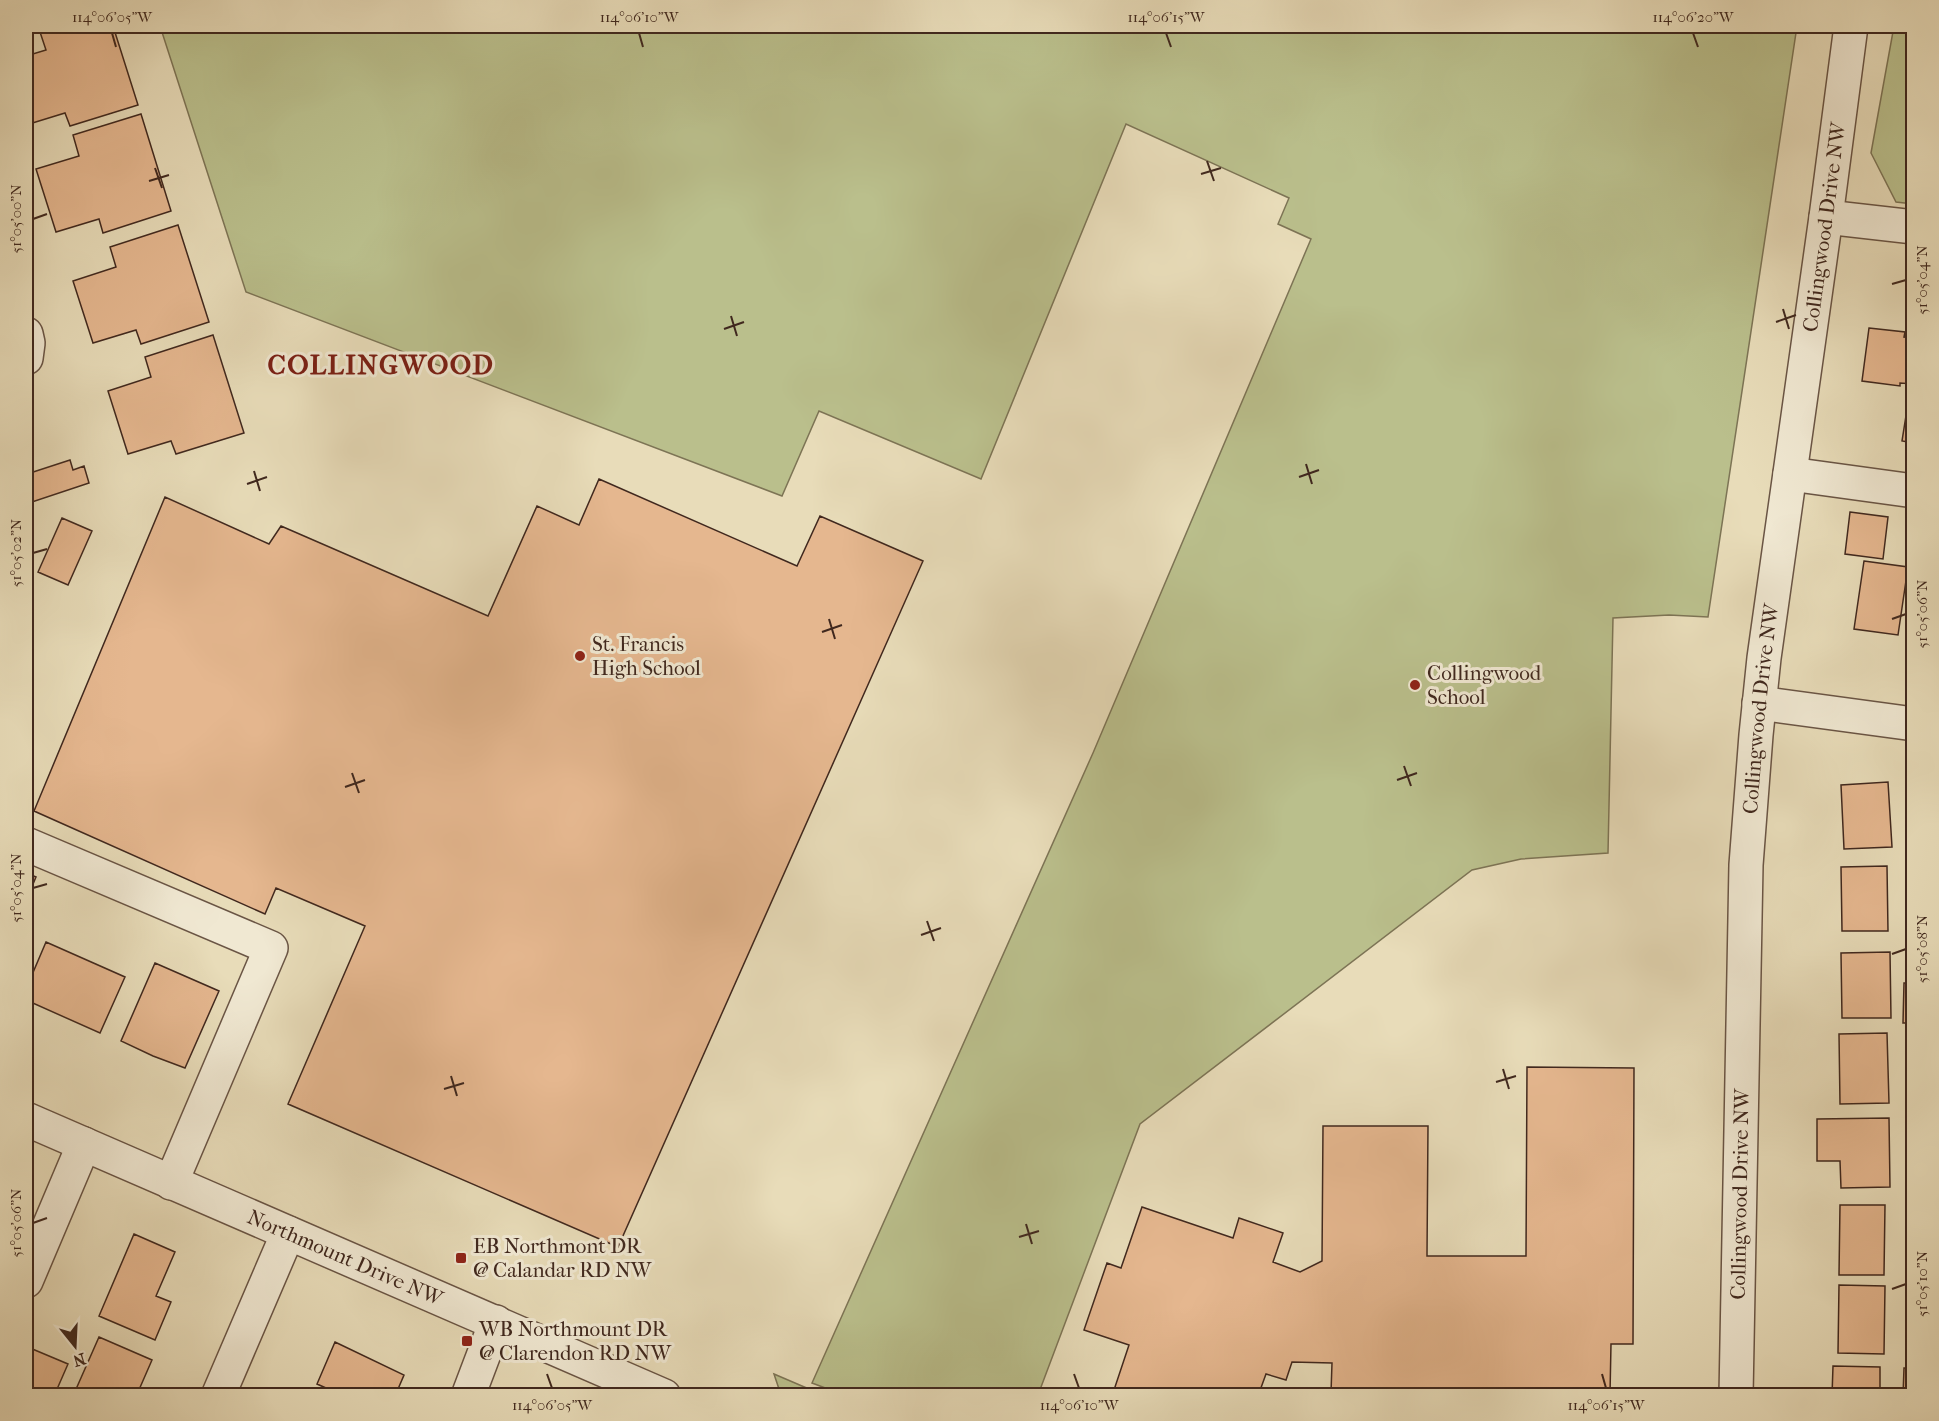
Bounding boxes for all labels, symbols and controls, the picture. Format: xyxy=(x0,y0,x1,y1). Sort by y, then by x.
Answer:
text: 114°06'05"W xyxy=(72,8,153,26)
text: 114°06'10"W xyxy=(600,8,680,26)
text: 114°06'15"W xyxy=(1128,8,1206,26)
text: 114°06'20"W xyxy=(1652,8,1735,26)
street label: Collingwood Drive NW xyxy=(1798,119,1850,333)
text: 51°05'00"N xyxy=(7,184,25,254)
text: 51°05'04"N xyxy=(1913,245,1931,315)
district label: COLLINGWOOD xyxy=(268,349,494,381)
text: 51°05'02"N xyxy=(7,518,25,587)
text: 51°05'06"N xyxy=(1913,579,1931,648)
street label: Collingwood Drive NW xyxy=(1738,601,1784,815)
place label: St. Francis High School xyxy=(592,632,701,680)
marker: St. Francis High School xyxy=(573,649,587,663)
place label: Collingwood School xyxy=(1427,661,1542,709)
marker: Collingwood School xyxy=(1408,678,1422,692)
text: 51°05'04"N xyxy=(7,853,25,923)
text: 51°05'08"N xyxy=(1913,914,1931,983)
street label: Collingwood Drive NW xyxy=(1726,1087,1754,1300)
text: 51°05'06"N xyxy=(7,1188,25,1257)
street label: Northmount Drive NW xyxy=(244,1205,448,1311)
place label: EB Northmont DR @ Calandar RD NW xyxy=(473,1234,653,1282)
text: 51°05'10"N xyxy=(1913,1250,1931,1317)
marker: EB Northmont DR @ Calandar RD NW xyxy=(454,1251,468,1265)
north arrow xyxy=(45,1316,105,1376)
place label: WB Northmount DR @ Clarendon RD NW xyxy=(478,1317,672,1365)
marker: WB Northmount DR @ Clarendon RD NW xyxy=(460,1334,474,1348)
text: N xyxy=(70,1349,88,1371)
text: 114°06'05"W xyxy=(512,1396,593,1414)
text: 114°06'10"W xyxy=(1040,1396,1120,1414)
text: 114°06'15"W xyxy=(1568,1396,1646,1414)

